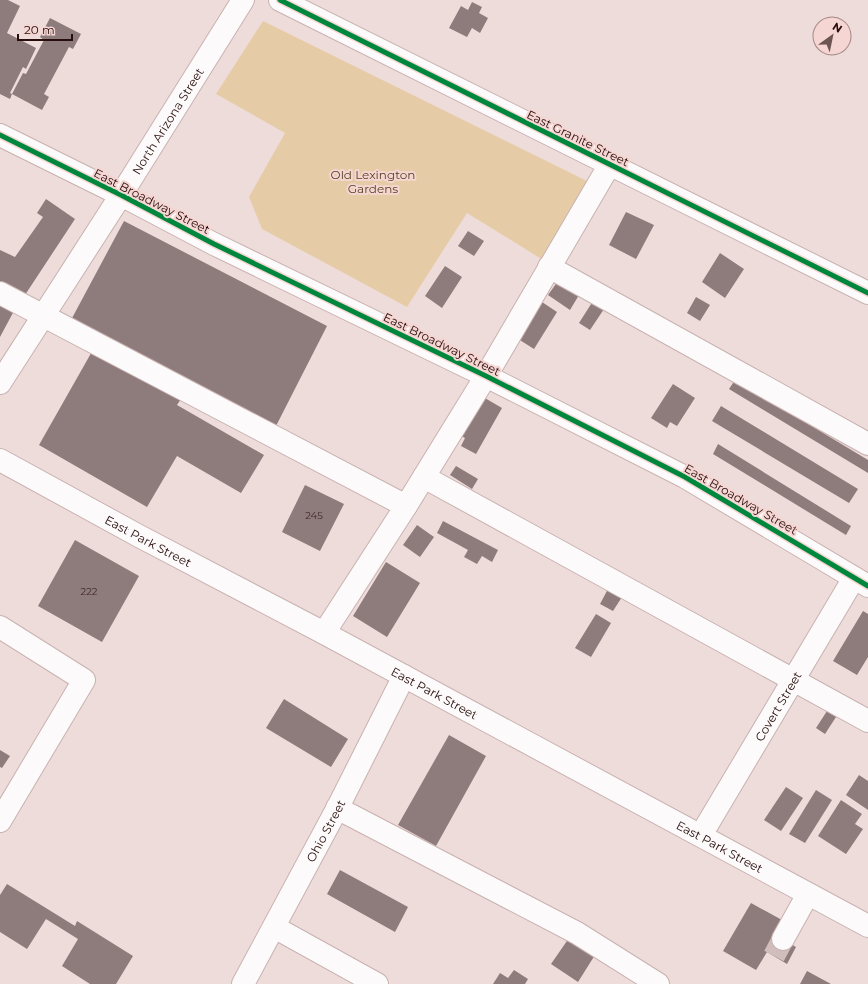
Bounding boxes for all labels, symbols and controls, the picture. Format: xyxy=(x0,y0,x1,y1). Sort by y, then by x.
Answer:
scale bar xyxy=(18,16,72,42)
north arrow xyxy=(812,16,852,56)
text: N xyxy=(830,19,845,36)
text: 20 m xyxy=(24,22,55,37)
street label: North Arizona Street xyxy=(128,65,206,177)
street label: East Granite Street xyxy=(524,107,632,169)
street label: East Broadway Street xyxy=(91,165,213,237)
park label: Old Lexington Gardens xyxy=(331,167,415,196)
street label: East Broadway Street xyxy=(381,309,503,379)
street label: East Broadway Street xyxy=(682,460,800,538)
house number: 245 xyxy=(305,509,323,522)
street label: East Park Street xyxy=(103,512,194,570)
house number: 222 xyxy=(80,585,98,598)
street label: East Park Street xyxy=(389,663,481,722)
street label: Covert Street xyxy=(751,668,804,744)
street label: Ohio Street xyxy=(302,797,348,864)
street label: East Park Street xyxy=(674,817,766,876)

